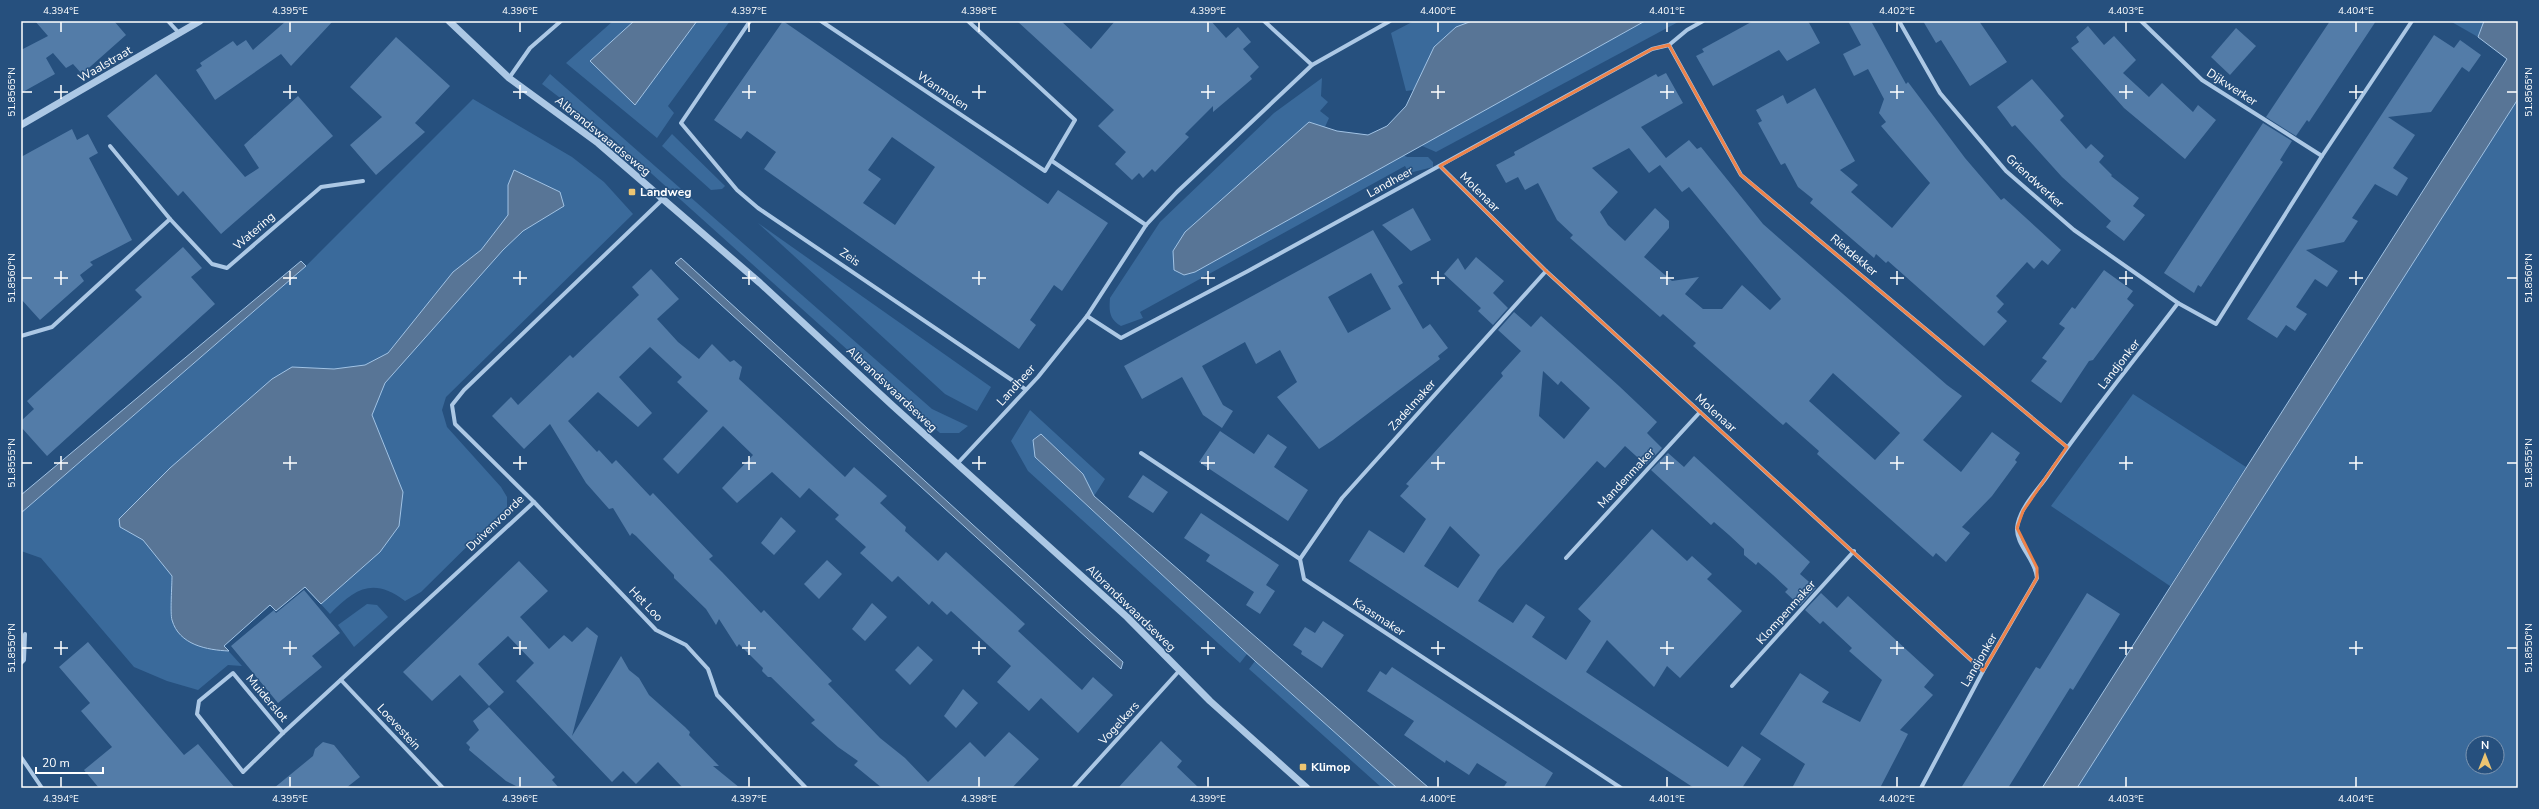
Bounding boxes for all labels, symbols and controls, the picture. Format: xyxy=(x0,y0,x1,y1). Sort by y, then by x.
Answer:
text: 4.394°E xyxy=(43,4,79,18)
text: 4.395°E xyxy=(272,4,308,18)
text: 4.396°E xyxy=(502,4,538,18)
text: 4.397°E xyxy=(731,4,767,18)
text: 4.398°E xyxy=(961,4,997,18)
text: 4.399°E xyxy=(1190,4,1226,18)
text: 4.400°E xyxy=(1420,4,1456,18)
text: 4.401°E xyxy=(1649,4,1685,18)
text: 4.402°E xyxy=(1879,4,1915,18)
text: 4.403°E xyxy=(2108,4,2144,18)
text: 4.404°E xyxy=(2338,4,2374,18)
street label: Waalstraat xyxy=(75,42,136,86)
street label: Dijkwerker xyxy=(2204,65,2261,110)
text: 51.8565°N xyxy=(5,67,19,117)
text: 51.8565°N xyxy=(2522,67,2536,117)
street label: Wanmolen xyxy=(914,68,972,114)
street label: Albrandswaardseweg xyxy=(552,92,654,180)
street label: Griendwerker xyxy=(2002,151,2068,212)
street label: Landheer xyxy=(1364,162,1417,201)
street label: Molenaar xyxy=(1456,168,1504,216)
place label: Landweg xyxy=(640,184,691,200)
marker: Landweg xyxy=(627,187,637,197)
street label: Watering xyxy=(230,208,278,254)
street label: Rietdekker xyxy=(1827,230,1882,280)
street label: Zeis xyxy=(836,244,864,270)
text: 51.8560°N xyxy=(5,253,19,303)
text: 51.8560°N xyxy=(2522,253,2536,303)
street label: Landjonker xyxy=(2094,335,2144,392)
street label: Albrandswaardseweg xyxy=(843,343,941,435)
street label: Landheer xyxy=(993,360,1039,409)
street label: Zadelmaker xyxy=(1385,376,1440,434)
street label: Molenaar xyxy=(1692,390,1741,436)
text: 51.8555°N xyxy=(5,438,19,488)
text: 51.8555°N xyxy=(2522,438,2536,488)
street label: Mandenmaker xyxy=(1594,444,1659,512)
street label: Duivenvoorde xyxy=(463,491,527,555)
street label: Albrandswaardseweg xyxy=(1083,561,1179,655)
street label: Klompenmaker xyxy=(1753,576,1820,648)
street label: Het Loo xyxy=(625,583,667,625)
street label: Kaasmaker xyxy=(1350,594,1409,640)
text: 51.8550°N xyxy=(5,623,19,673)
text: 51.8550°N xyxy=(2522,623,2536,673)
street label: Landjonker xyxy=(1957,630,2001,690)
street label: Muiderslot xyxy=(242,671,292,726)
street label: Vogelkers xyxy=(1095,698,1143,749)
street label: Loevestein xyxy=(373,700,425,754)
north arrow xyxy=(2465,735,2505,775)
text: N xyxy=(2481,738,2489,753)
scale bar xyxy=(36,749,103,775)
text: 20 m xyxy=(42,755,70,771)
place label: Klimop xyxy=(1311,759,1351,775)
marker: Klimop xyxy=(1298,762,1308,772)
text: 4.394°E xyxy=(43,792,79,806)
text: 4.395°E xyxy=(272,792,308,806)
text: 4.396°E xyxy=(502,792,538,806)
text: 4.397°E xyxy=(731,792,767,806)
text: 4.398°E xyxy=(961,792,997,806)
text: 4.399°E xyxy=(1190,792,1226,806)
text: 4.400°E xyxy=(1420,792,1456,806)
text: 4.401°E xyxy=(1649,792,1685,806)
text: 4.402°E xyxy=(1879,792,1915,806)
text: 4.403°E xyxy=(2108,792,2144,806)
text: 4.404°E xyxy=(2338,792,2374,806)

